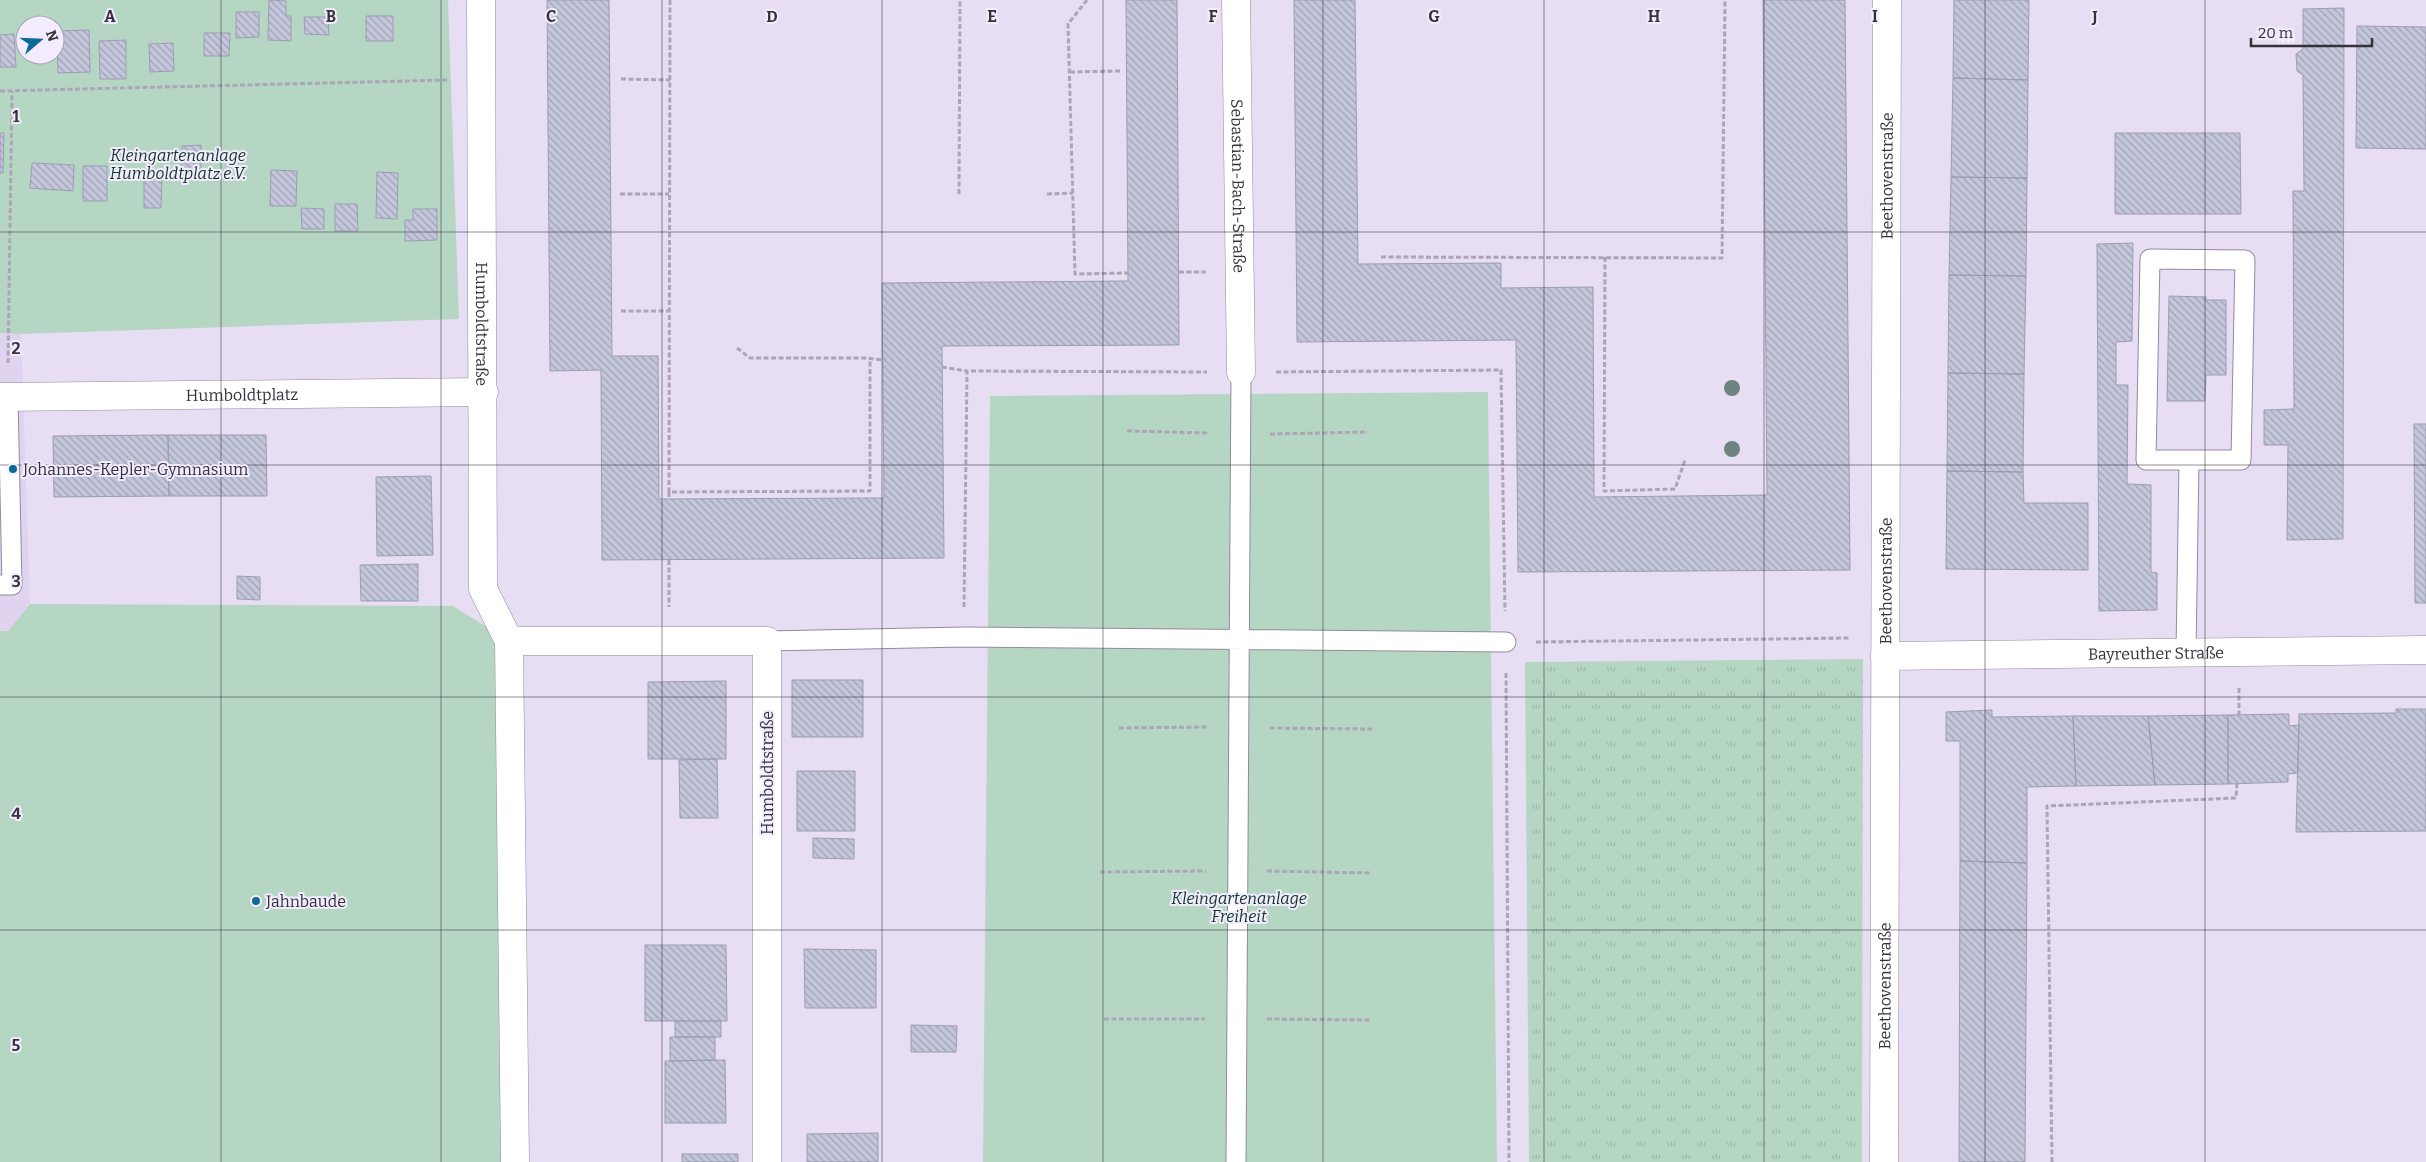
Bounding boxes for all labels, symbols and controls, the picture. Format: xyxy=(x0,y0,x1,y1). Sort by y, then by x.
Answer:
text: A xyxy=(104,7,116,26)
text: B xyxy=(326,7,336,26)
text: C xyxy=(546,7,556,26)
text: D xyxy=(766,7,778,26)
text: E xyxy=(987,7,997,26)
text: F xyxy=(1209,7,1218,26)
text: G xyxy=(1428,7,1440,26)
text: H xyxy=(1648,7,1661,26)
text: I xyxy=(1872,7,1878,26)
text: J xyxy=(2091,7,2098,26)
north arrow xyxy=(15,15,65,65)
scale bar xyxy=(2251,15,2372,47)
text: 20 m xyxy=(2258,24,2294,42)
text: N xyxy=(42,28,62,44)
street label: Sebastian-Bach-Straße xyxy=(1227,99,1249,273)
text: 1 xyxy=(13,107,20,126)
street label: Beethovenstraße xyxy=(1877,112,1897,240)
park label: Kleingartenanlage Humboldtplatz e.V. xyxy=(110,146,246,183)
street label: Humboldtstraße xyxy=(472,262,491,386)
text: 2 xyxy=(11,339,21,358)
street label: Humboldtplatz xyxy=(186,385,299,405)
place label: Johannes-Kepler-Gymnasium xyxy=(22,460,248,479)
marker: Johannes-Kepler-Gymnasium xyxy=(7,463,19,475)
street label: Beethovenstraße xyxy=(1876,517,1896,645)
text: 3 xyxy=(11,572,21,591)
street label: Bayreuther Straße xyxy=(2088,643,2224,664)
street label: Humboldtstraße xyxy=(758,711,777,835)
text: 4 xyxy=(11,804,21,823)
park label: Kleingartenanlage Freiheit xyxy=(1171,889,1307,926)
place label: Jahnbaude xyxy=(265,892,346,911)
marker: Jahnbaude xyxy=(250,895,262,907)
street label: Beethovenstraße xyxy=(1875,922,1895,1050)
text: 5 xyxy=(12,1036,21,1055)

